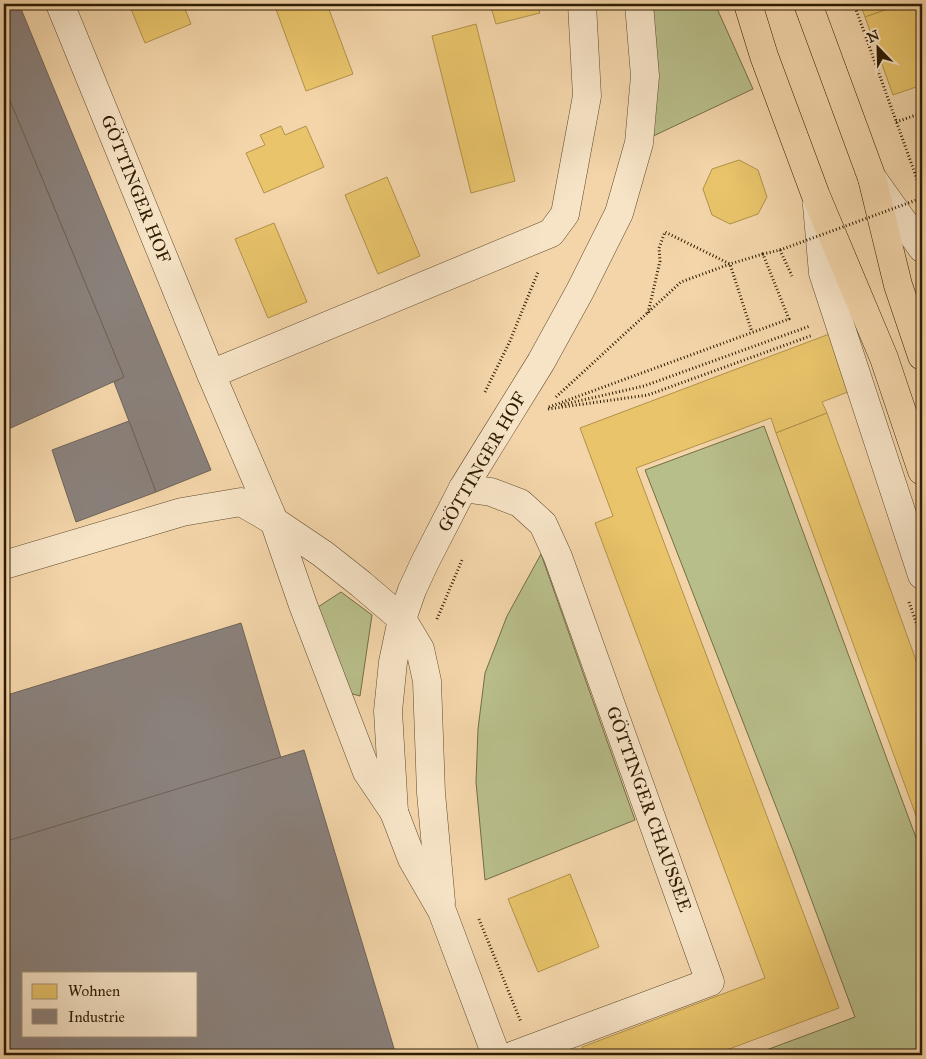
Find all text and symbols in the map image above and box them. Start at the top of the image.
north arrow [854,22,904,72]
text: N [864,26,882,47]
street label: GÖTTINGER HOF [96,111,177,267]
street label: GÖTTINGER HOF [432,387,531,536]
street label: GÖTTINGER CHAUSSEE [602,703,697,915]
legend [22,972,198,1036]
text: Wohnen [68,982,120,1000]
text: Industrie [68,1008,125,1026]

